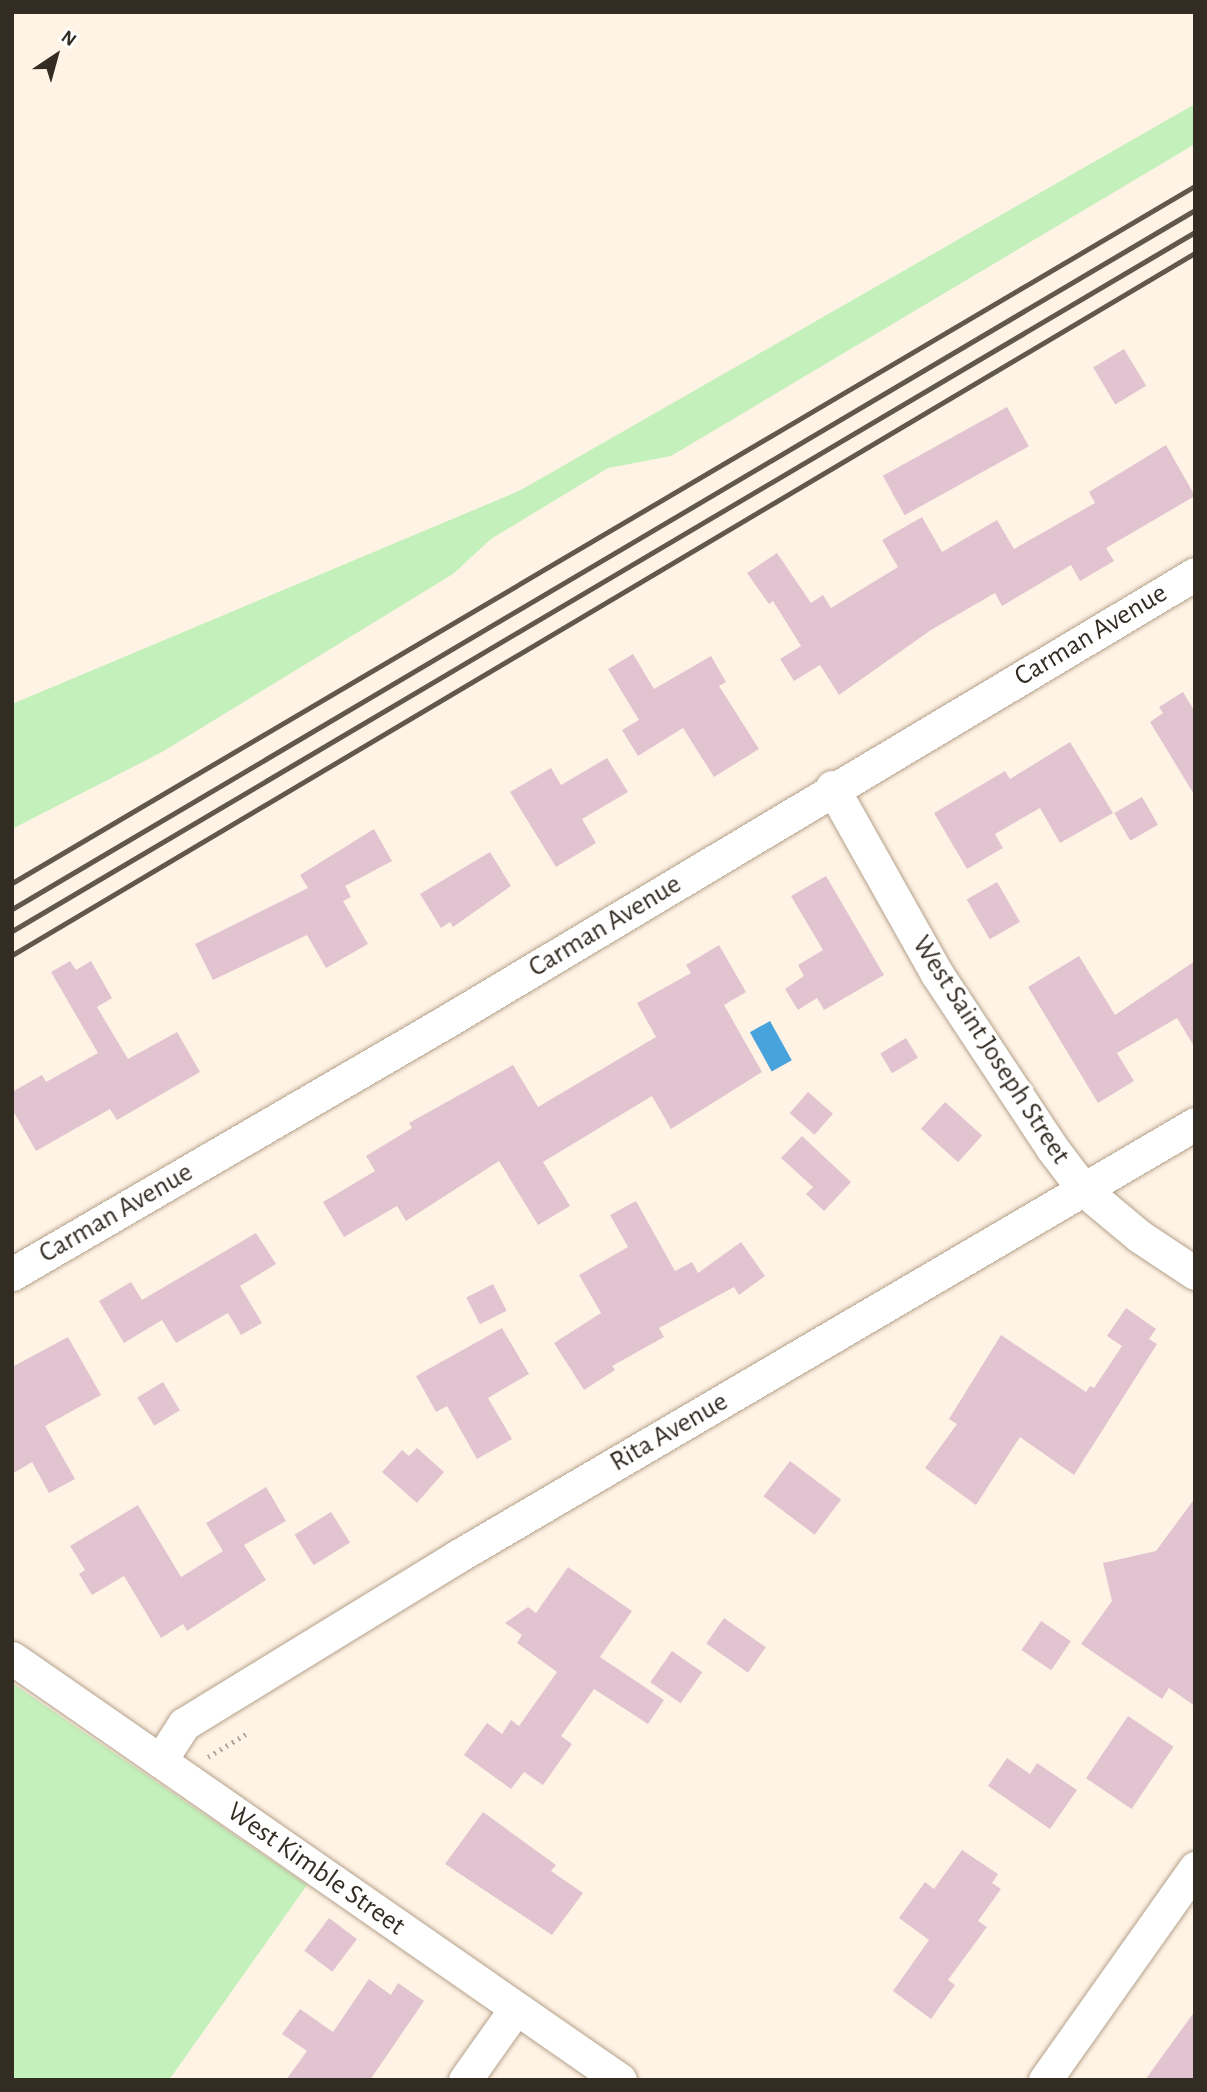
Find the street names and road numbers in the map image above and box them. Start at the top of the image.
street label: Carman Avenue [1009,576,1173,694]
street label: Carman Avenue [523,867,687,985]
street label: West Saint Joseph Street [905,930,1077,1170]
street label: Carman Avenue [33,1155,199,1271]
street label: Rita Avenue [604,1385,734,1479]
street label: West Kimble Street [220,1795,412,1943]

